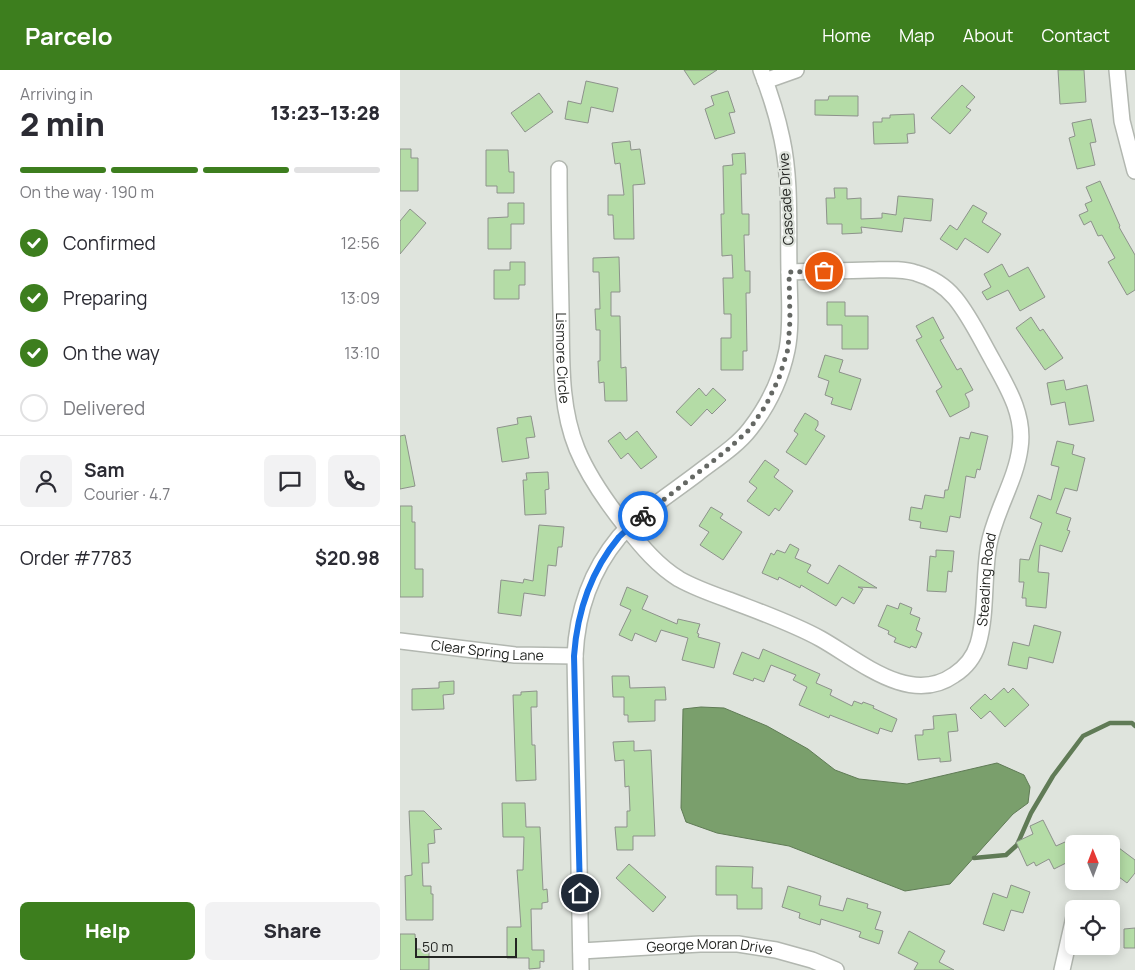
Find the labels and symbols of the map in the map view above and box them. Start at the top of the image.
street label: Cascade Drive [774,152,797,246]
pin [803,250,845,292]
street label: Lismore Circle [552,312,575,405]
courier [618,491,668,541]
street label: Steading Road [972,531,1000,627]
street label: Clear Spring Lane [430,635,544,664]
north arrow [1065,835,1120,890]
pin [559,872,601,914]
street label: George Moran Drive [646,934,774,958]
scale bar [415,935,518,958]

